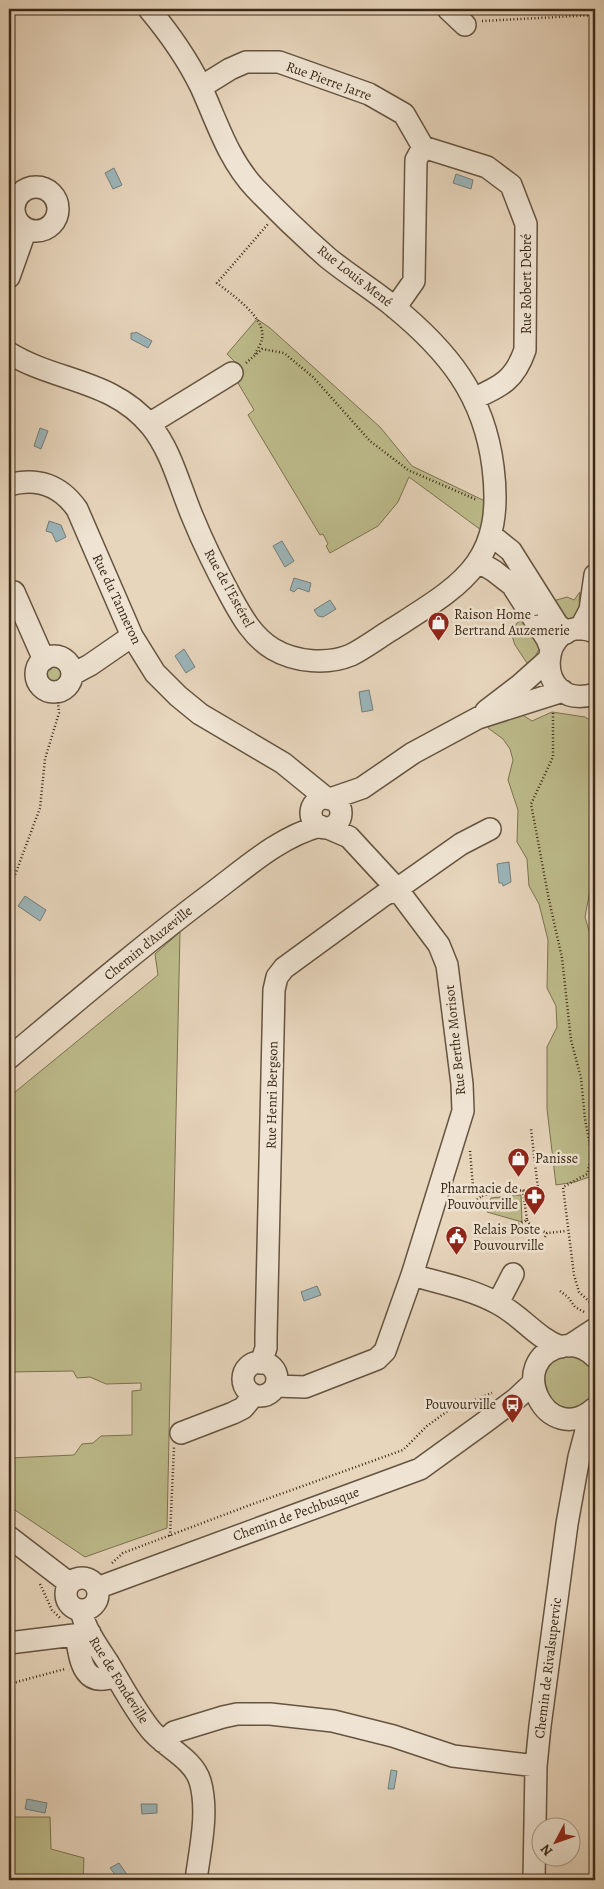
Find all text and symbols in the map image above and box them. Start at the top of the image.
street label: Rue Pierre Jarre [284,57,374,105]
street label: Rue Robert Debré [517,234,536,334]
street label: Rue Louis Mené [313,241,397,311]
street label: Rue de l'Estérel [200,545,259,631]
street label: Rue du Tanneron [88,551,146,648]
place label: Raison Home - Bertrand Auzemerie [454,605,570,640]
shop icon: Raison Home - Bertrand Auzemerie [426,610,450,641]
street label: Chemin d'Auzeville [100,901,196,985]
street label: Rue Berthe Morisot [440,984,470,1096]
street label: Rue Henri Bergson [262,1040,282,1149]
shop icon: Panisse [507,1146,531,1177]
place label: Panisse [535,1149,578,1168]
place label: Pharmacie de Pouvourville [440,1179,518,1214]
pharmacy icon: Pharmacie de Pouvourville [522,1184,546,1215]
place label: Relais Poste Pouvourville [473,1220,544,1255]
public building icon: Relais Poste Pouvourville [445,1225,469,1256]
bus stop icon: Pouvourville [500,1392,524,1423]
place label: Pouvourville [425,1395,496,1414]
street label: Chemin de Pechbusque [230,1482,362,1546]
street label: Chemin de Rivalsupervic [530,1596,566,1740]
street label: Rue de Fondeville [85,1633,153,1727]
north arrow [532,1816,582,1866]
text: N [536,1840,557,1860]

